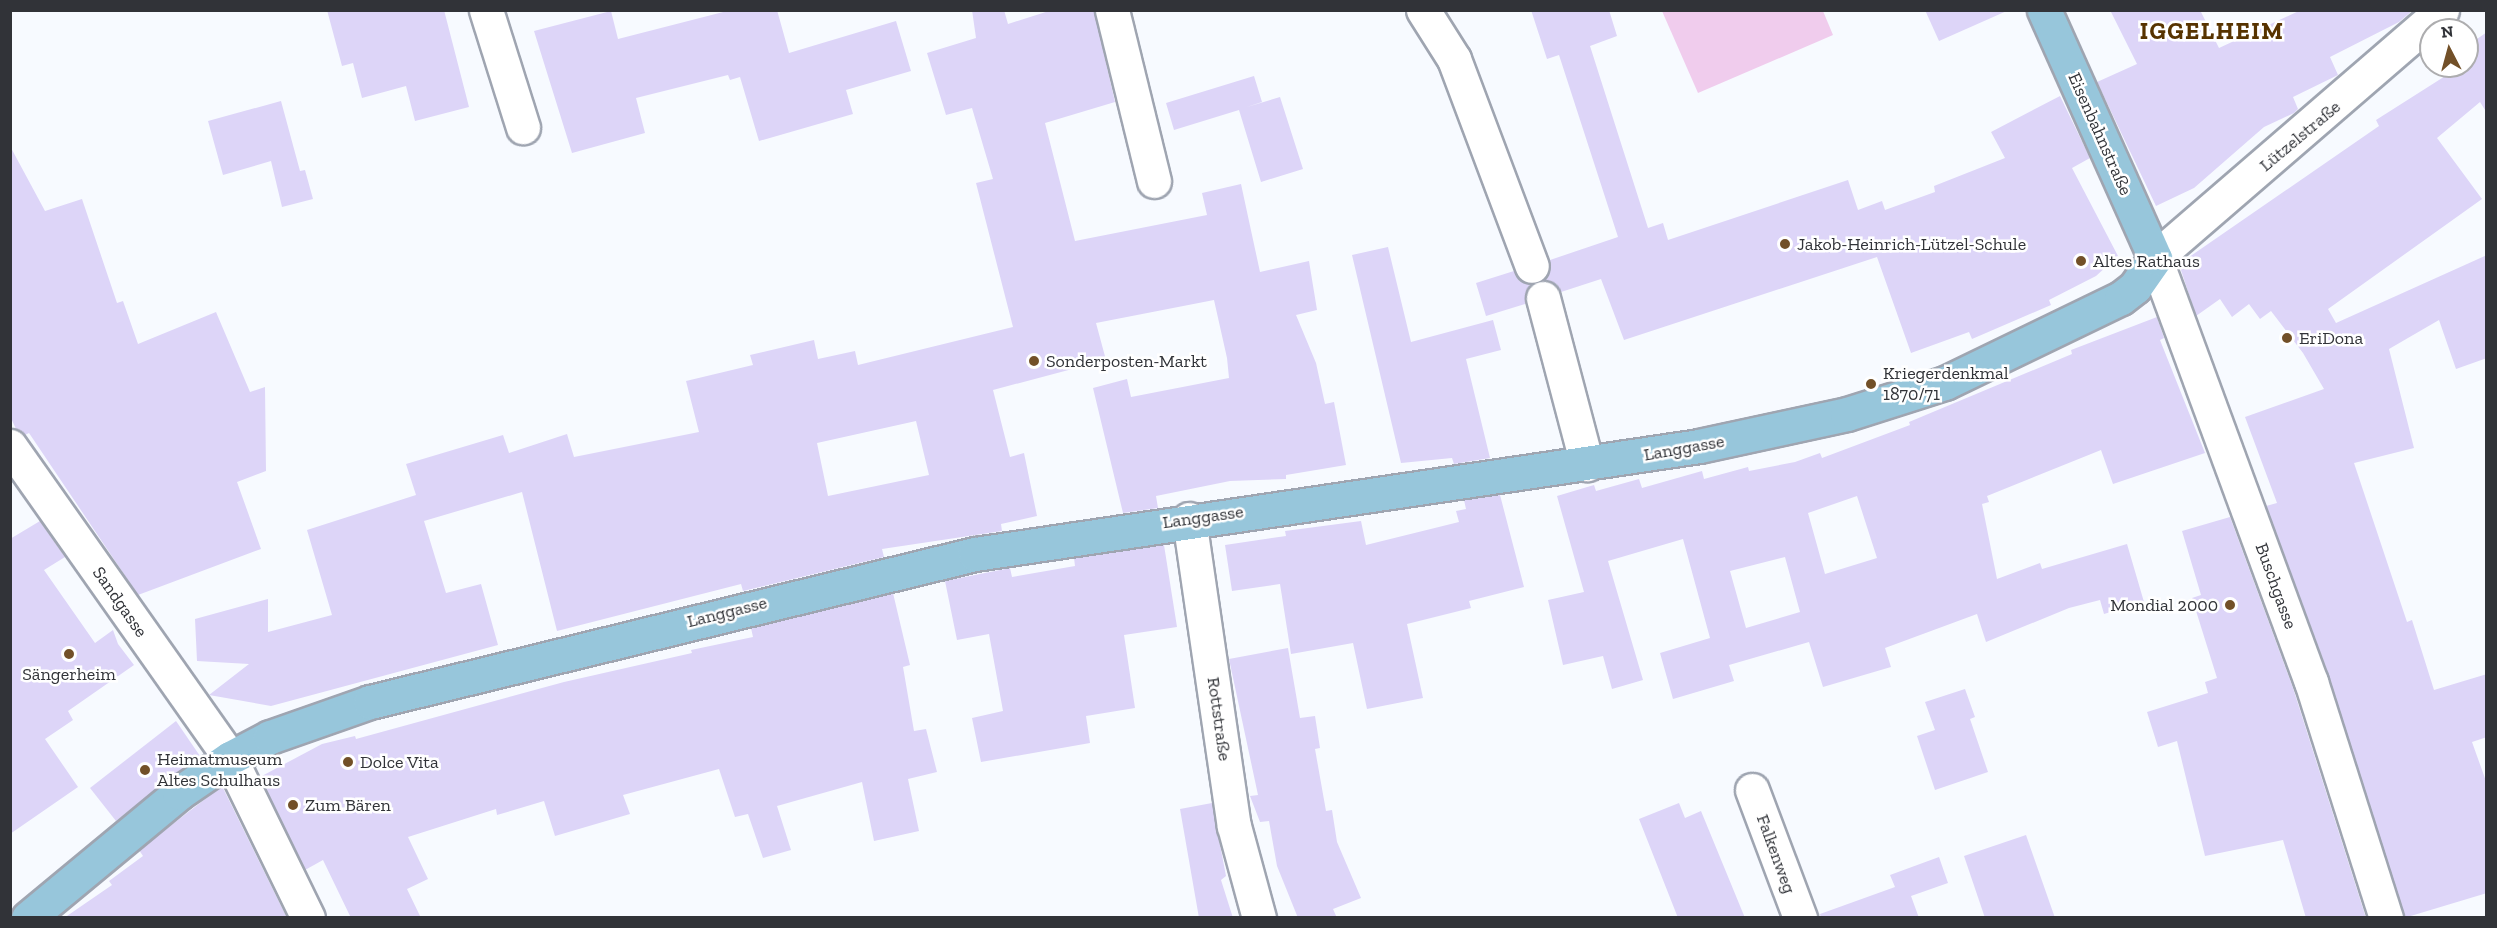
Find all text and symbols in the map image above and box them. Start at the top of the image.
district label: IGGELHEIM [2140,17,2284,45]
north arrow [2419,18,2479,78]
text: N [2440,22,2454,42]
street label: Eisenbahnstraße [2063,69,2137,199]
street label: Lützelstraße [2255,96,2345,176]
place label: Jakob-Heinrich-Lützel-Schule [1797,233,2026,255]
marker: Jakob-Heinrich-Lützel-Schule [1778,237,1792,251]
place label: Altes Rathaus [2093,250,2200,272]
marker: Altes Rathaus [2074,254,2088,268]
place label: EriDona [2299,327,2363,349]
marker: EriDona [2280,331,2294,345]
place label: Sonderposten-Markt [1046,350,1207,372]
marker: Sonderposten-Markt [1027,354,1041,368]
place label: Kriegerdenkmal 1870/71 [1883,363,2009,406]
marker: Kriegerdenkmal 1870/71 [1864,377,1878,391]
street label: Langgasse [1642,430,1726,466]
street label: Langgasse [1161,501,1245,533]
street label: Buschgasse [2250,540,2302,632]
street label: Sandgasse [88,563,152,641]
street label: Langgasse [685,592,769,632]
place label: Mondial 2000 [2110,594,2218,616]
marker: Mondial 2000 [2223,598,2237,612]
marker: Sängerheim [62,647,76,661]
place label: Sängerheim [22,663,116,685]
street label: Rottstraße [1202,676,1236,762]
place label: Heimatmuseum Altes Schulhaus [157,749,282,792]
place label: Dolce Vita [360,751,439,773]
marker: Dolce Vita [341,755,355,769]
marker: Heimatmuseum Altes Schulhaus [138,763,152,777]
place label: Zum Bären [305,794,391,816]
marker: Zum Bären [286,798,300,812]
street label: Falkenweg [1752,811,1800,897]

